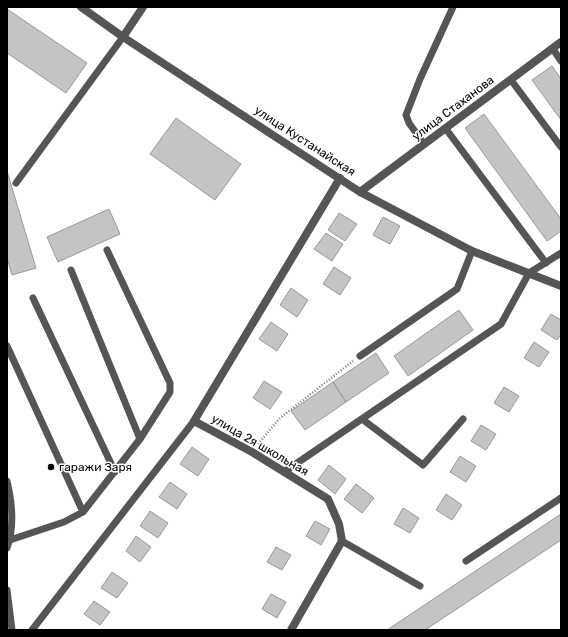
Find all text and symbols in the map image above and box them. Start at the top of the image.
street label: улица Стаханова [409,73,497,143]
street label: улица Кустанайская [252,103,358,179]
street label: улица 2я школьная [209,411,311,479]
place label: гаражи Заря [59,460,132,474]
marker: гаражи Заря [46,462,56,472]

